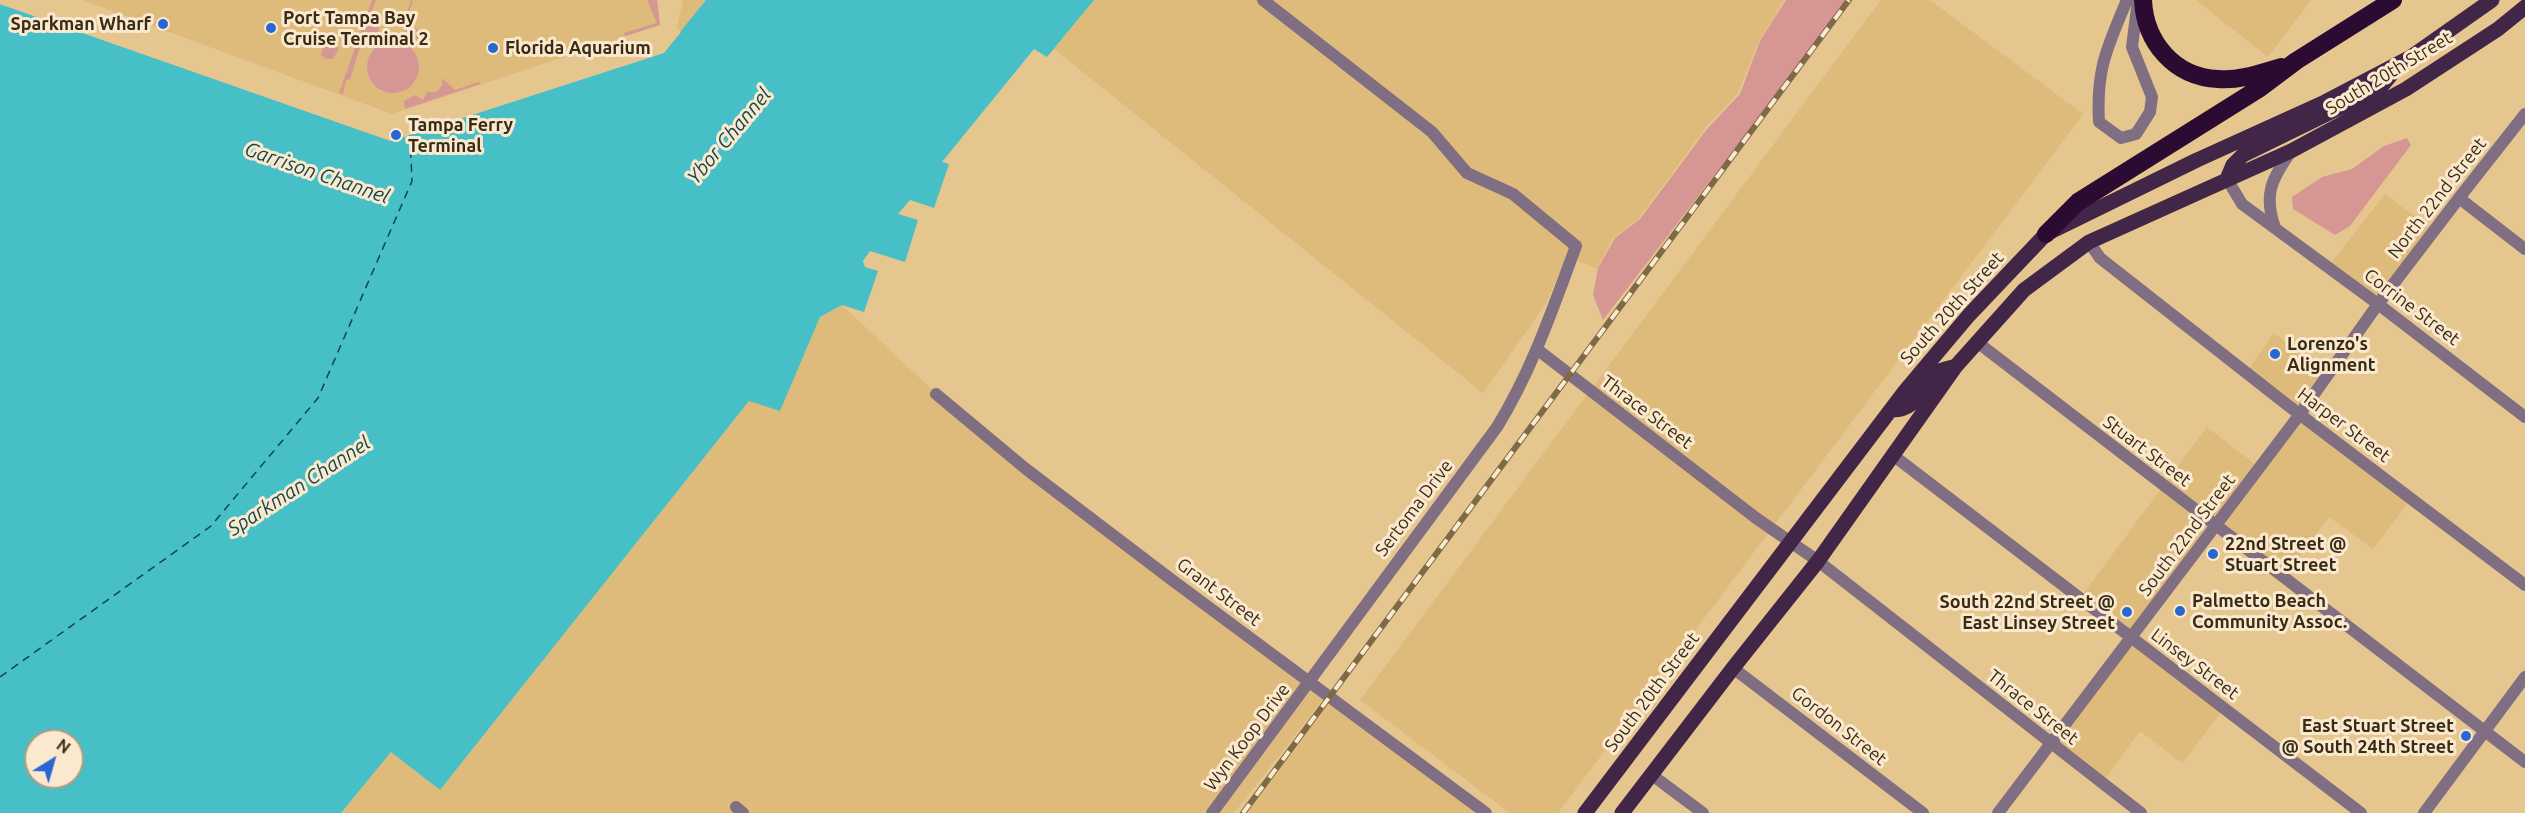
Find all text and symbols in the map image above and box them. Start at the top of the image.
place label: Port Tampa Bay Cruise Terminal 2 [283,7,429,50]
place label: Sparkman Wharf [11,13,151,35]
marker: Sparkman Wharf [156,17,170,31]
marker: Port Tampa Bay Cruise Terminal 2 [264,21,278,35]
street label: South 20th Street [2322,27,2456,119]
place label: Florida Aquarium [505,37,651,59]
marker: Florida Aquarium [486,41,500,55]
water label: Ybor Channel [682,83,776,189]
place label: Tampa Ferry Terminal [408,114,513,156]
marker: Tampa Ferry Terminal [389,128,403,142]
street label: North 22nd Street [2383,133,2491,263]
water label: Garrison Channel [241,137,393,209]
street label: South 20th Street [1896,247,2008,369]
street label: Corrine Street [2360,264,2464,350]
place label: Lorenzo's Alignment [2287,333,2375,376]
marker: Lorenzo's Alignment [2268,347,2282,361]
street label: Thrace Street [1597,371,1697,453]
street label: Harper Street [2293,383,2395,467]
street label: Stuart Street [2099,411,2195,491]
water label: Sparkman Channel [223,431,375,541]
street label: Sertoma Drive [1371,455,1457,561]
street label: South 22nd Street [2134,470,2240,600]
place label: 22nd Street @ Stuart Street [2225,533,2346,576]
marker: 22nd Street @ Stuart Street [2206,547,2220,561]
street label: Grant Street [1173,553,1265,631]
place label: Palmetto Beach Community Assoc. [2192,590,2347,632]
place label: South 22nd Street @ East Linsey Street [1940,591,2115,634]
marker: Palmetto Beach Community Assoc. [2173,604,2187,618]
marker: South 22nd Street @ East Linsey Street [2120,605,2134,619]
street label: Linsey Street [2147,624,2243,704]
street label: South 20th Street [1600,628,1704,756]
street label: Thrace Street [1983,665,2083,749]
street label: Wyn Koop Drive [1200,679,1294,795]
street label: Gordon Street [1787,682,1891,770]
place label: East Stuart Street @ South 24th Street [2282,715,2454,758]
north arrow [24,729,84,789]
marker: East Stuart Street @ South 24th Street [2459,729,2473,743]
text: N [53,735,74,757]

